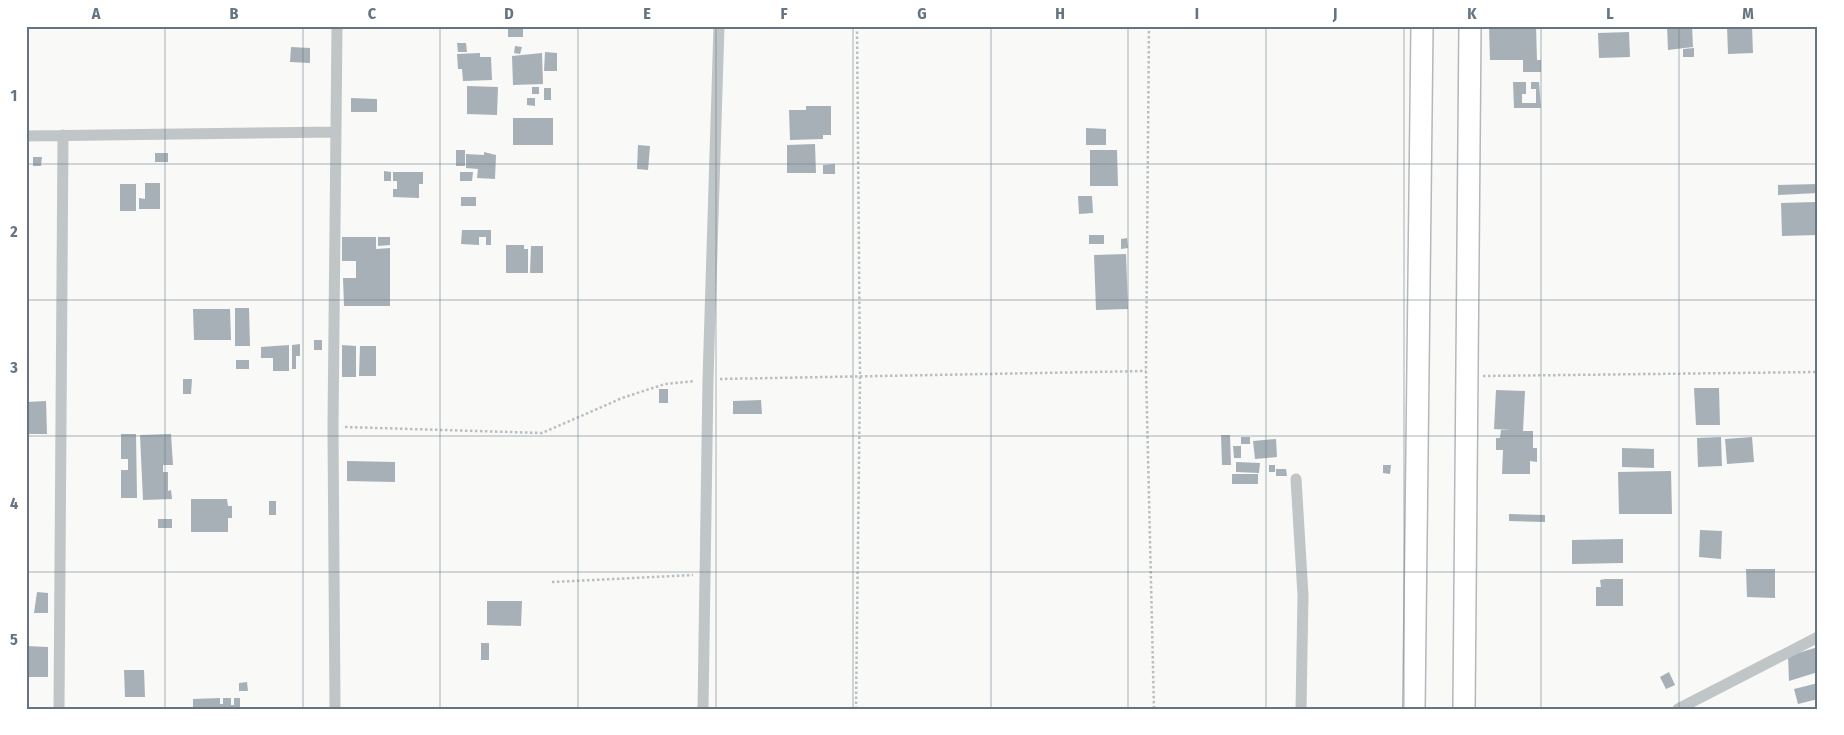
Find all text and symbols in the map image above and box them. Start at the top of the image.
text: A [91,4,101,23]
text: B [230,4,239,23]
text: C [368,4,377,23]
text: D [504,4,514,23]
text: E [643,4,651,23]
text: F [780,4,788,23]
text: G [917,4,927,23]
text: H [1055,4,1065,23]
text: I [1195,4,1199,23]
text: J [1332,4,1337,23]
text: K [1467,4,1477,23]
text: L [1606,4,1614,23]
text: M [1742,4,1754,23]
text: 1 [11,86,17,105]
text: 2 [9,222,18,241]
text: 3 [9,358,18,377]
text: 4 [10,494,18,513]
text: 5 [10,630,18,649]

